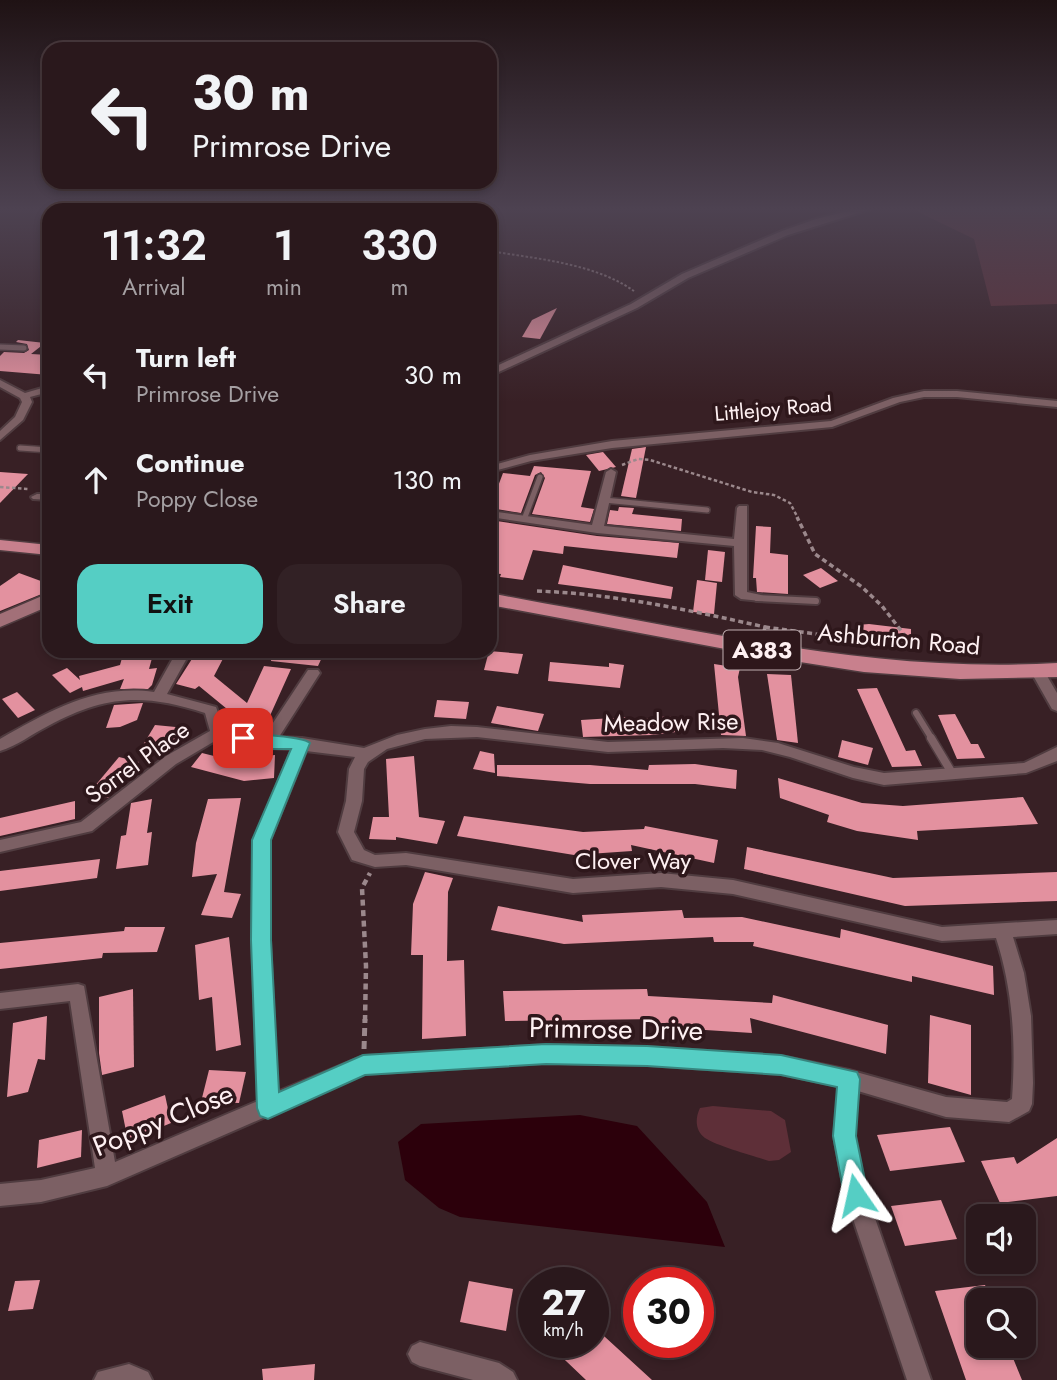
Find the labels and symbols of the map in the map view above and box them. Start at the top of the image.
street label: Littlejoy Road [713,389,833,429]
street label: Ashburton Road [816,614,982,664]
road number: A383 [724,630,800,670]
street label: Meadow Rise [603,703,739,741]
pin [213,708,273,768]
street label: Sorrel Place [78,712,196,812]
street label: Clover Way [575,843,691,878]
street label: Primrose Drive [528,1007,704,1051]
street label: Poppy Close [86,1073,240,1167]
position arrow [819,1158,893,1232]
speed limit sign: 30 [623,1267,714,1358]

